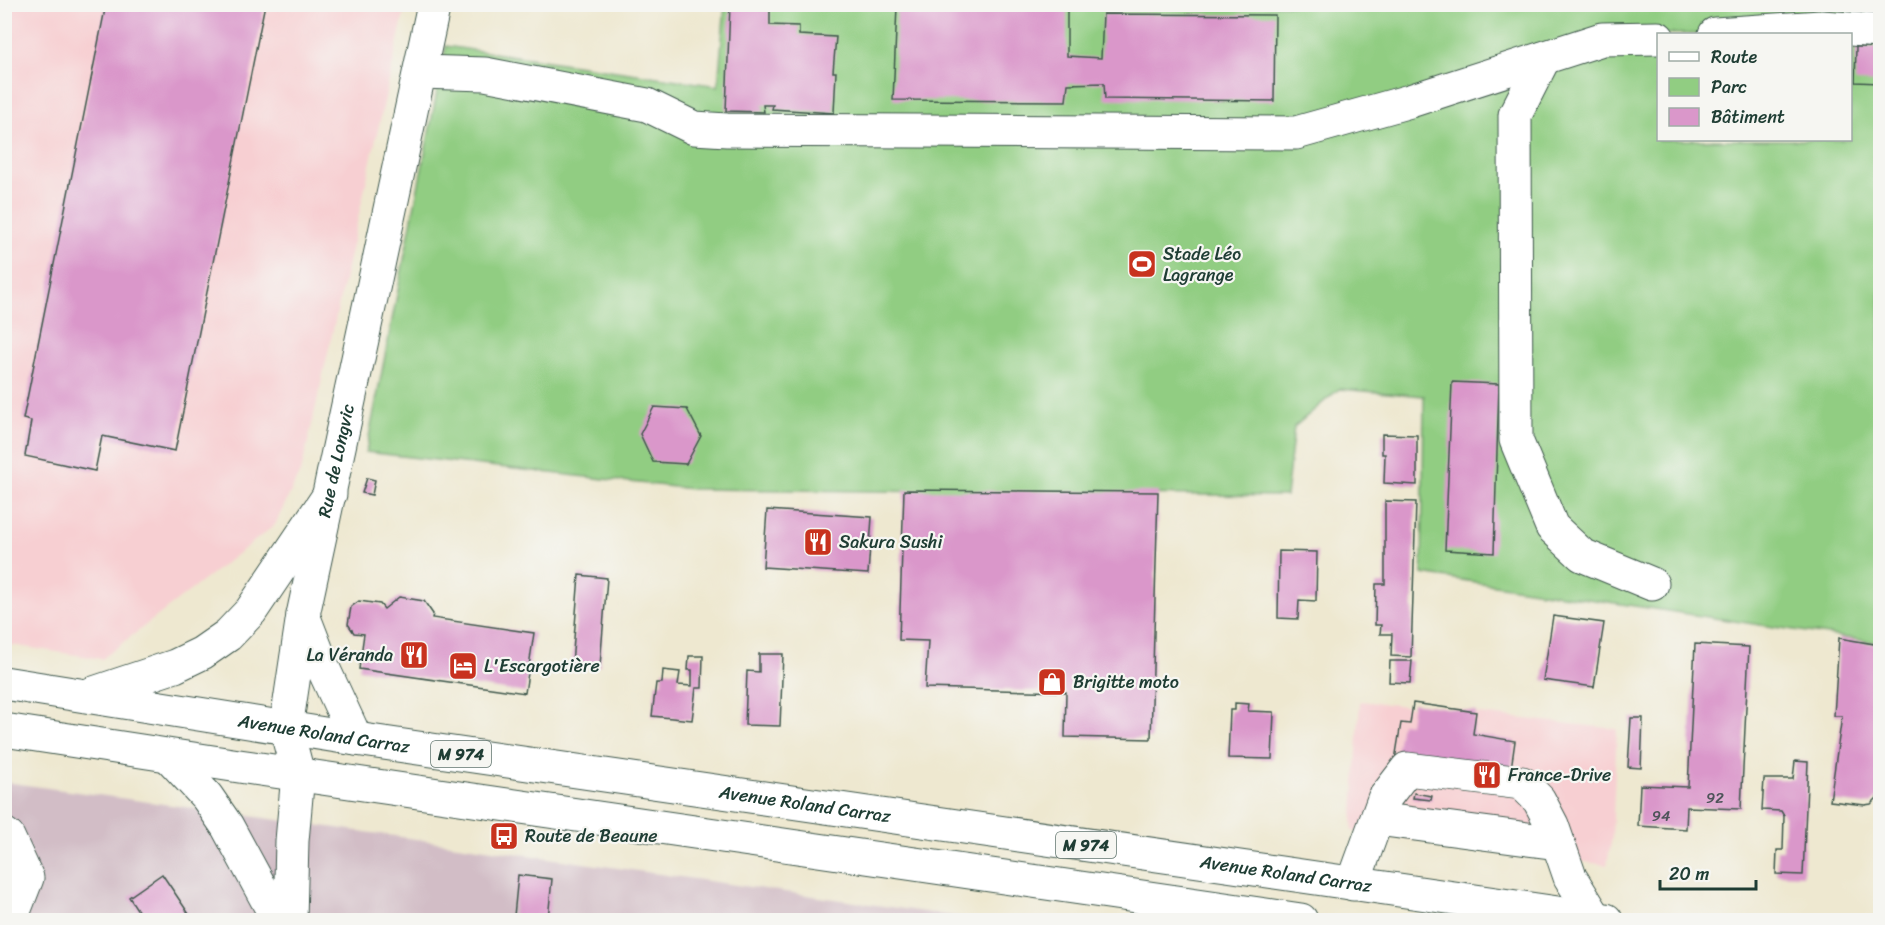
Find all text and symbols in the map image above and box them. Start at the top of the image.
legend [1657,33,1852,141]
text: Route [1711,41,1758,73]
text: Parc [1711,71,1747,103]
text: Bâtiment [1711,101,1785,133]
place label: Stade Léo Lagrange [1163,238,1241,291]
sports icon: Stade Léo Lagrange [1126,248,1158,280]
street label: Rue de Longvic [308,401,364,521]
restaurant icon: Sakura Sushi [802,526,834,558]
place label: Sakura Sushi [839,526,943,558]
place label: La Véranda [306,639,393,671]
restaurant icon: La Véranda [398,639,430,671]
hotel icon: L'Escargotière [447,650,479,682]
place label: L'Escargotière [484,650,600,682]
shop icon: Brigitte moto [1036,666,1068,698]
place label: Brigitte moto [1073,666,1179,698]
street label: Avenue Roland Carraz [235,704,412,763]
road number: M 974 [431,741,491,767]
restaurant icon: France-Drive [1471,759,1503,791]
place label: France-Drive [1508,759,1611,791]
street label: Avenue Roland Carraz [716,776,893,832]
house number: 92 [1706,785,1724,811]
house number: 94 [1652,803,1670,829]
bus stop icon: Route de Beaune [488,820,520,852]
place label: Route de Beaune [525,820,658,852]
road number: M 974 [1056,832,1116,858]
street label: Avenue Roland Carraz [1197,845,1374,902]
scale bar [1660,853,1756,891]
text: 20 m [1669,858,1709,890]

